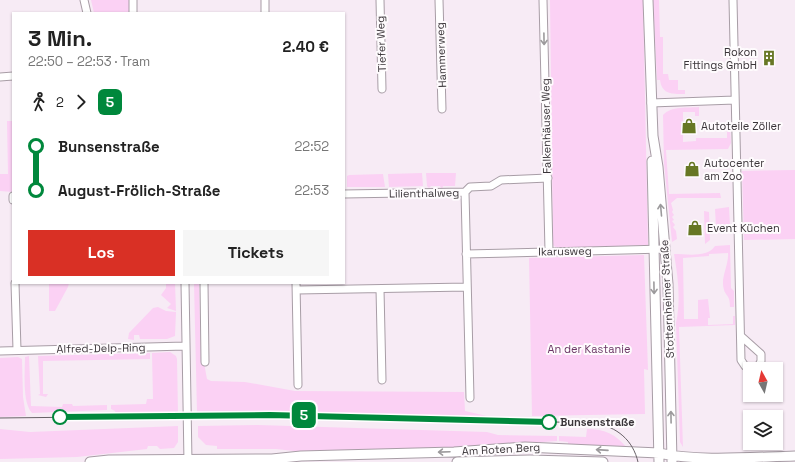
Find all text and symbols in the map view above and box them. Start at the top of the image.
street label: Tiefer Weg [373,16,389,72]
street label: Hammerweg [433,22,449,88]
text: 3 Min. [28,24,92,52]
one-way arrow [540,32,548,45]
text: 2.40 € [282,37,329,56]
place label: Rokon Fittings GmbH [684,45,757,72]
building icon: Rokon Fittings GmbH [760,49,778,67]
text: 22:50 – 22:53 · Tram [28,53,150,70]
street label: Falkenhäuser Weg [538,78,554,174]
icon: walk [28,91,50,113]
icon: forward [70,91,92,113]
text: 5 [106,93,114,111]
text: 2 [56,94,64,111]
shop icon: Autoteile Zöller [680,117,698,135]
place label: Autoteile Zöller [701,119,781,133]
text: Bunsenstraße [58,137,160,156]
text: 22:52 [295,138,329,155]
place label: Autocenter am Zoo [704,156,765,183]
shop icon: Autocenter am Zoo [683,160,701,178]
text: August-Frölich-Straße [58,181,220,200]
text: 22:53 [294,182,329,199]
street label: Lilienthalweg [389,185,459,201]
one-way arrow [658,204,665,217]
shop icon: Event Küchen [686,219,704,237]
place label: Event Küchen [707,221,780,235]
button: Los [28,230,175,276]
button: Tickets [183,230,329,276]
street label: Stotternheimer Straße [657,239,677,359]
street label: Ikarusweg [538,244,592,258]
one-way arrow [650,281,658,294]
street label: Alfred-Delp-Ring [56,340,146,356]
park label: An der Kastanie [547,342,631,356]
north arrow [743,362,783,402]
map controls [743,362,783,450]
line badge: 5 [291,402,317,428]
text: 5 [300,406,308,424]
unlabelled marker [52,409,68,425]
button: layers [743,410,783,450]
one-way arrow [667,411,675,424]
marker: Bunsenstraße [541,414,557,430]
place label: Bunsenstraße [560,415,635,429]
street label: Am Roten Berg [461,440,541,458]
one-way arrow [596,446,609,453]
one-way arrow [438,449,451,456]

